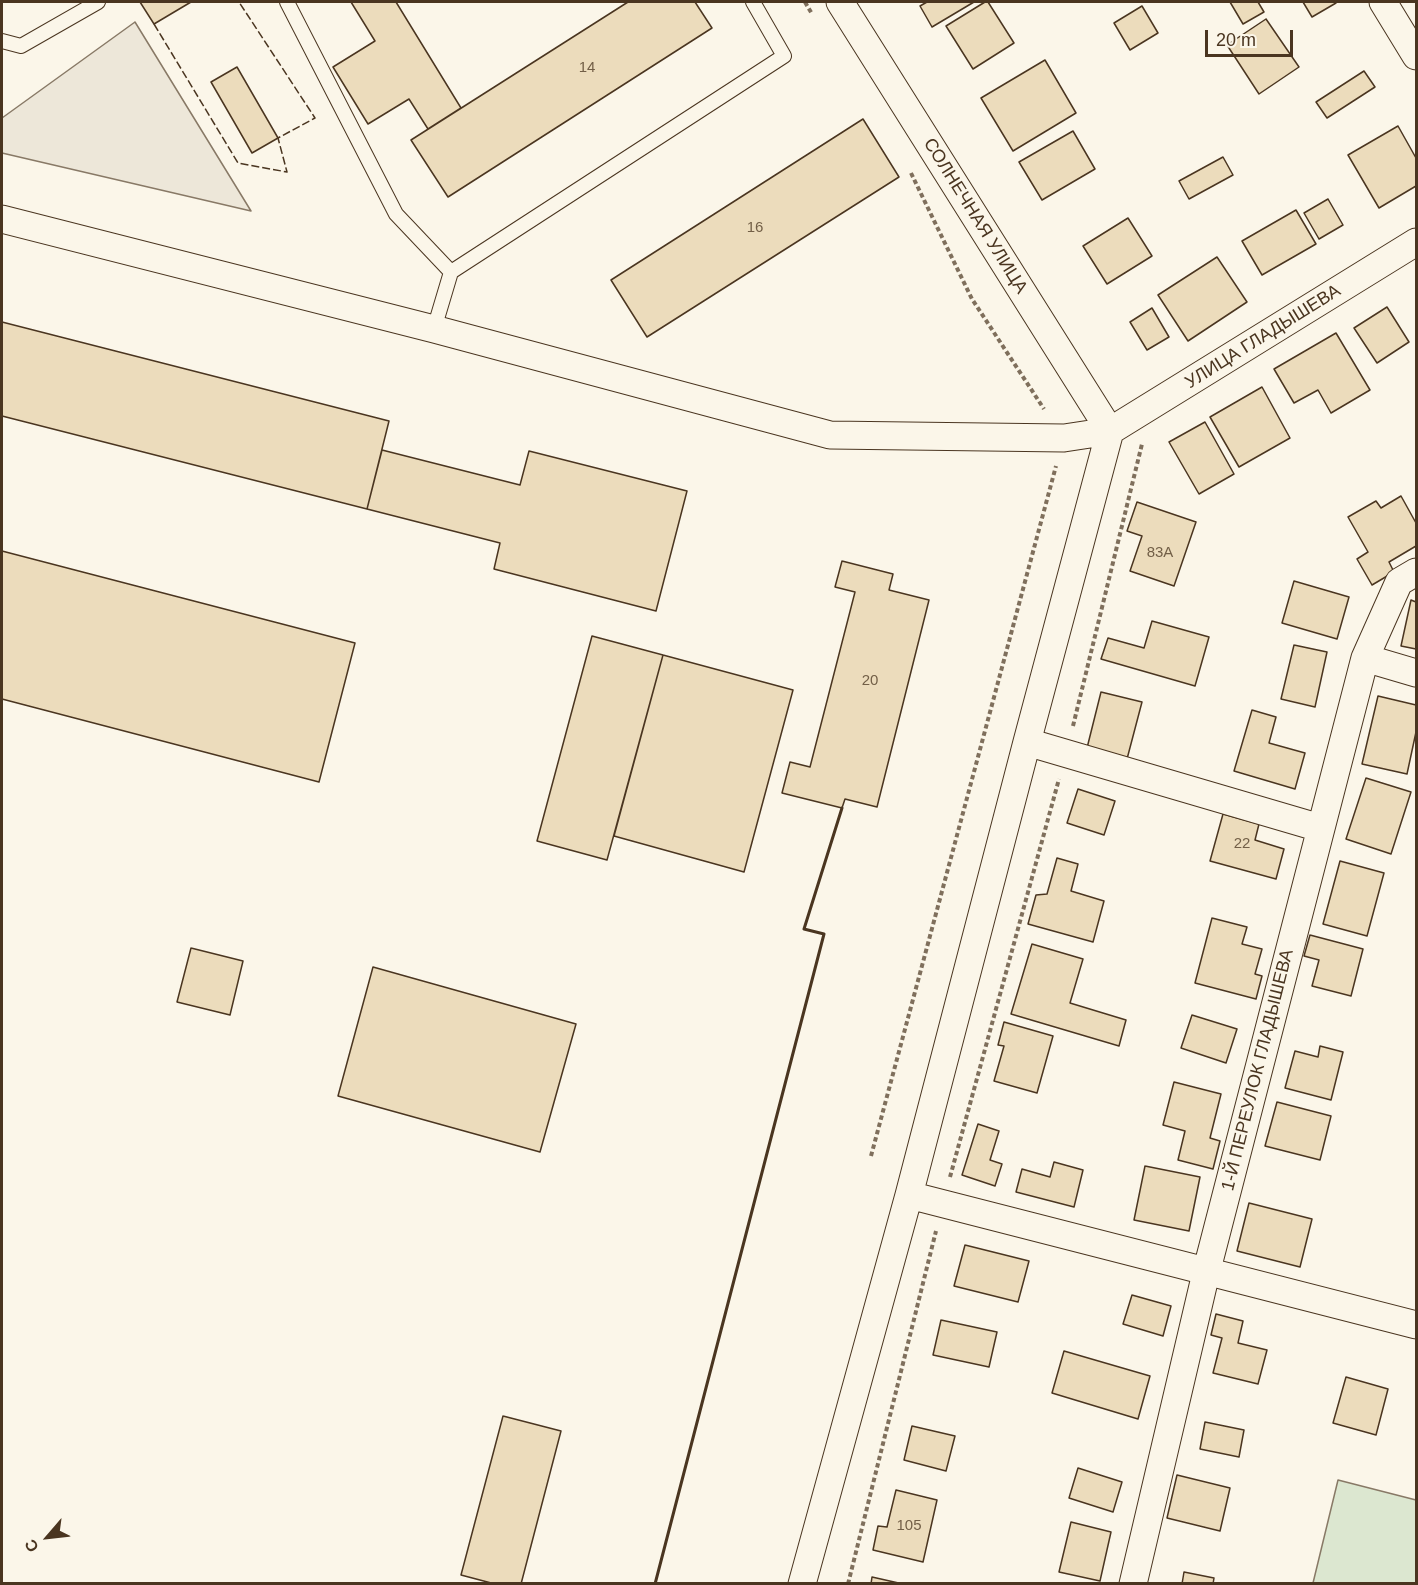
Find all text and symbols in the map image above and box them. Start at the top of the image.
scale bar [1208,18,1296,56]
text: 20 m [1216,30,1256,50]
house number: 14 [579,59,595,77]
street label: СОЛНЕЧНАЯ УЛИЦА [918,134,1032,298]
house number: 16 [747,219,763,237]
street label: УЛИЦА ГЛАДЫШЕВА [1181,280,1345,394]
house number: 83А [1147,544,1173,562]
house number: 20 [862,672,878,690]
house number: 22 [1234,835,1250,853]
street label: 1-Й ПЕРЕУЛОК ГЛАДЫШЕВА [1217,947,1299,1193]
north arrow [18,1507,78,1567]
house number: 105 [896,1517,922,1535]
text: С [21,1537,42,1555]

